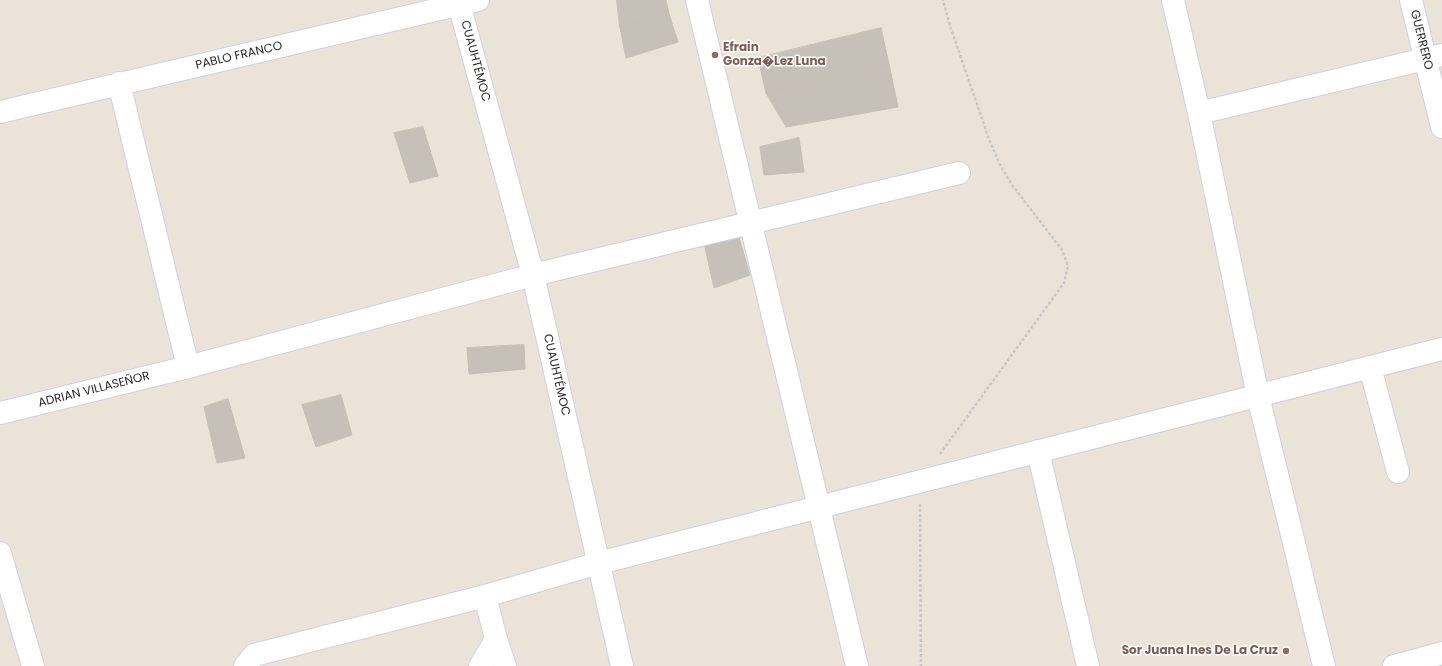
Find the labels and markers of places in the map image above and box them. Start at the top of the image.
place label: Efrain Gonza�Lez Luna [723,41,826,69]
marker: Efrain Gonza�Lez Luna [710,50,720,60]
place label: Sor Juana Ines De La Cruz [1122,644,1278,658]
marker: Sor Juana Ines De La Cruz [1281,646,1291,656]

